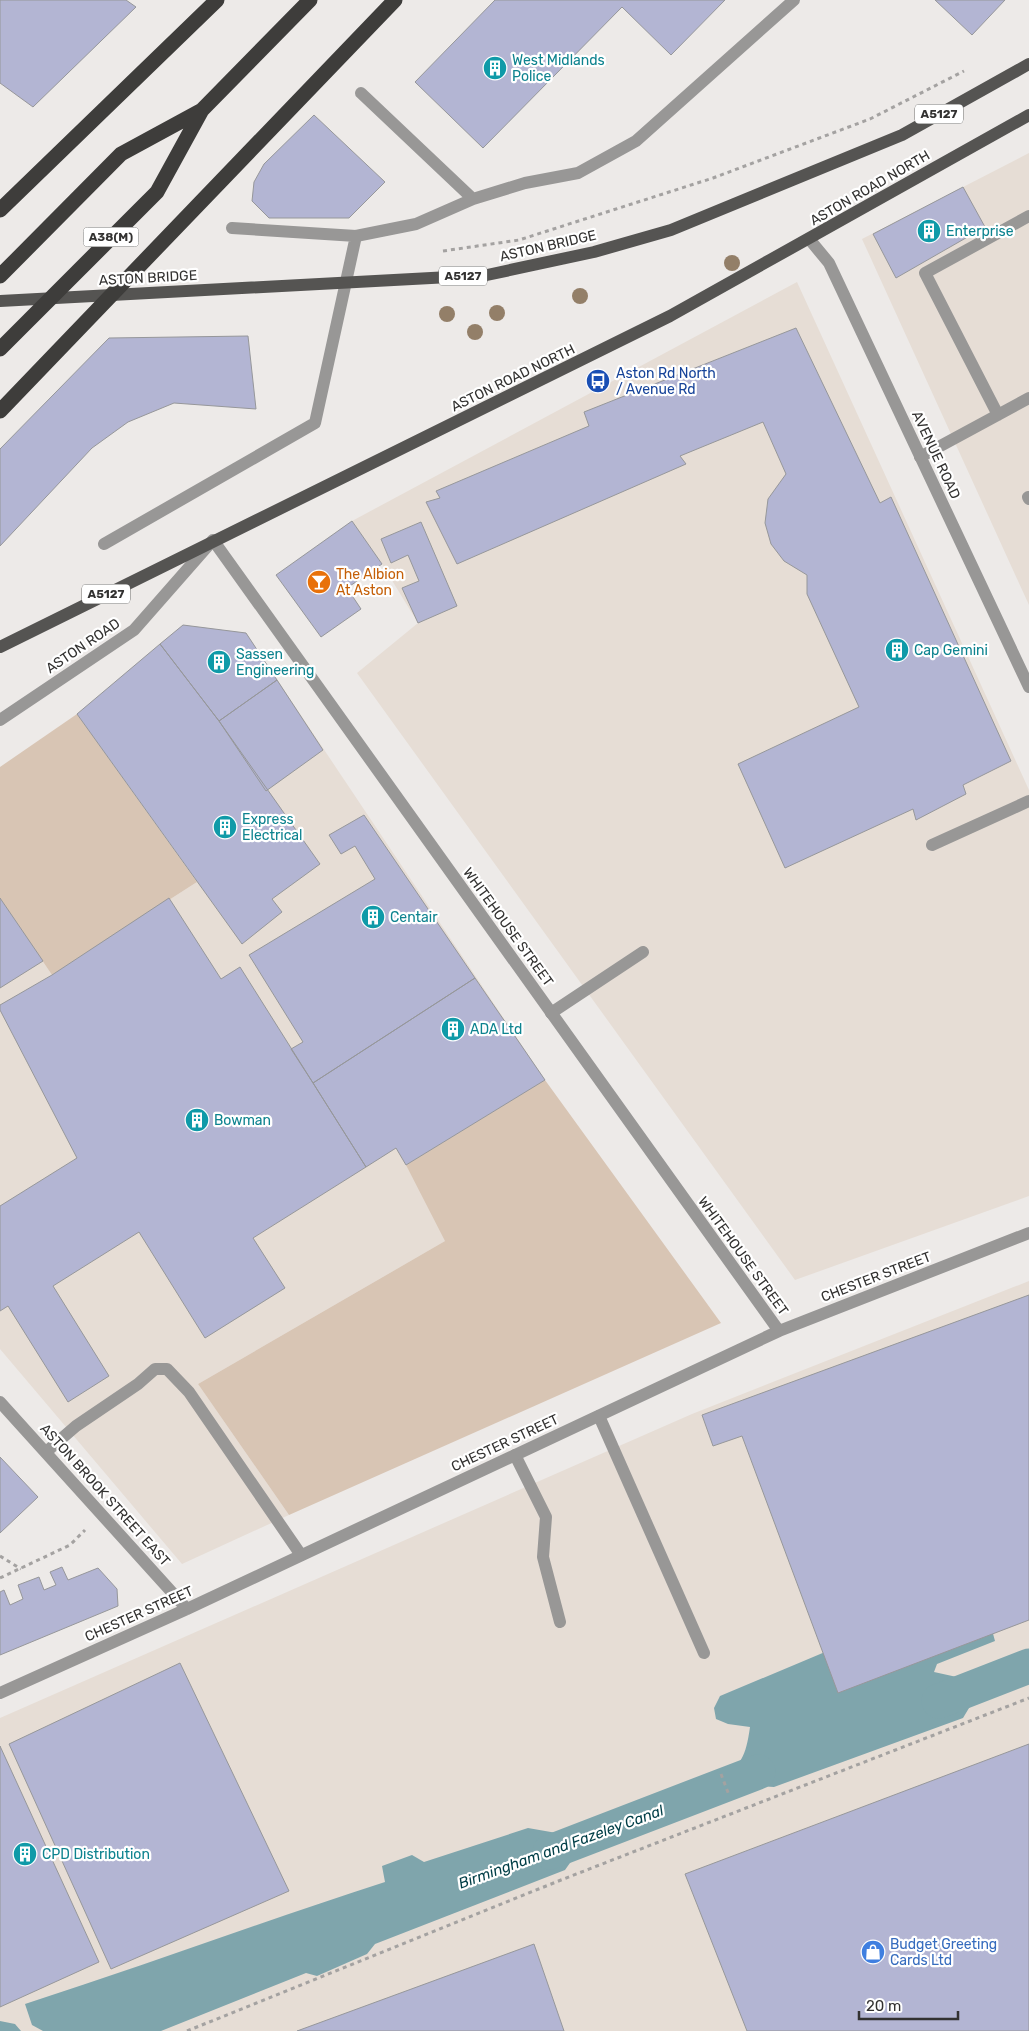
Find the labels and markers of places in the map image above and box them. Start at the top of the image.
place label: West Midlands Police [512,52,605,85]
building icon: West Midlands Police [482,55,508,81]
building icon: Enterprise [916,218,942,244]
place label: Enterprise [946,223,1014,240]
place label: Aston Rd North / Avenue Rd [616,365,716,398]
bus stop icon: Aston Rd North / Avenue Rd [585,368,611,394]
place label: The Albion At Aston [336,566,404,599]
bar icon: The Albion At Aston [306,569,332,595]
building icon: Cap Gemini [884,637,910,663]
place label: Cap Gemini [914,642,988,659]
place label: Sassen Engineering [236,646,314,679]
building icon: Sassen Engineering [206,649,232,675]
place label: Express Electrical [242,811,303,844]
building icon: Express Electrical [212,814,238,840]
building icon: Centair [360,904,386,930]
place label: Centair [390,909,438,926]
building icon: ADA Ltd [440,1016,466,1042]
place label: ADA Ltd [470,1021,522,1038]
building icon: Bowman [184,1107,210,1133]
place label: Bowman [214,1112,271,1129]
building icon: CPD Distribution [12,1841,38,1867]
place label: CPD Distribution [42,1846,150,1863]
place label: Budget Greeting Cards Ltd [890,1936,997,1969]
shop icon: Budget Greeting Cards Ltd [860,1939,886,1965]

